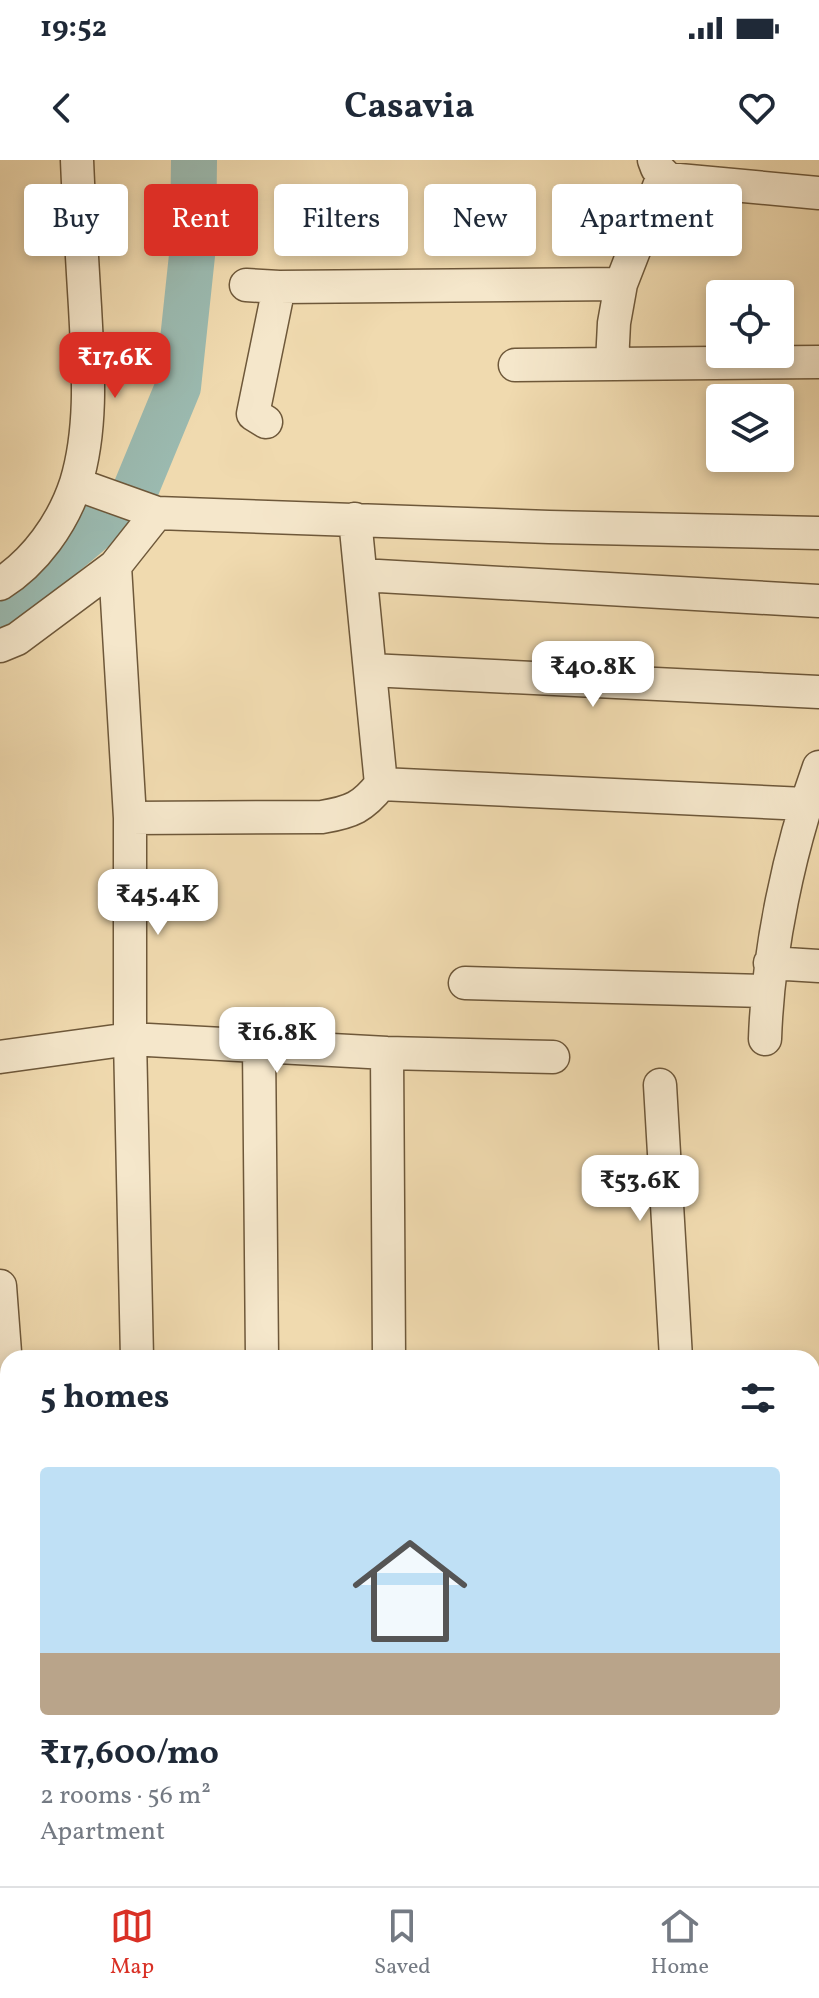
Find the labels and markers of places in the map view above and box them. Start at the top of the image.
pin: ₹17.6K [50,332,180,400]
pin: ₹40.8K [528,641,658,709]
pin: ₹45.4K [93,869,223,937]
pin: ₹16.8K [212,1007,342,1075]
pin: ₹53.6K [575,1155,705,1223]

